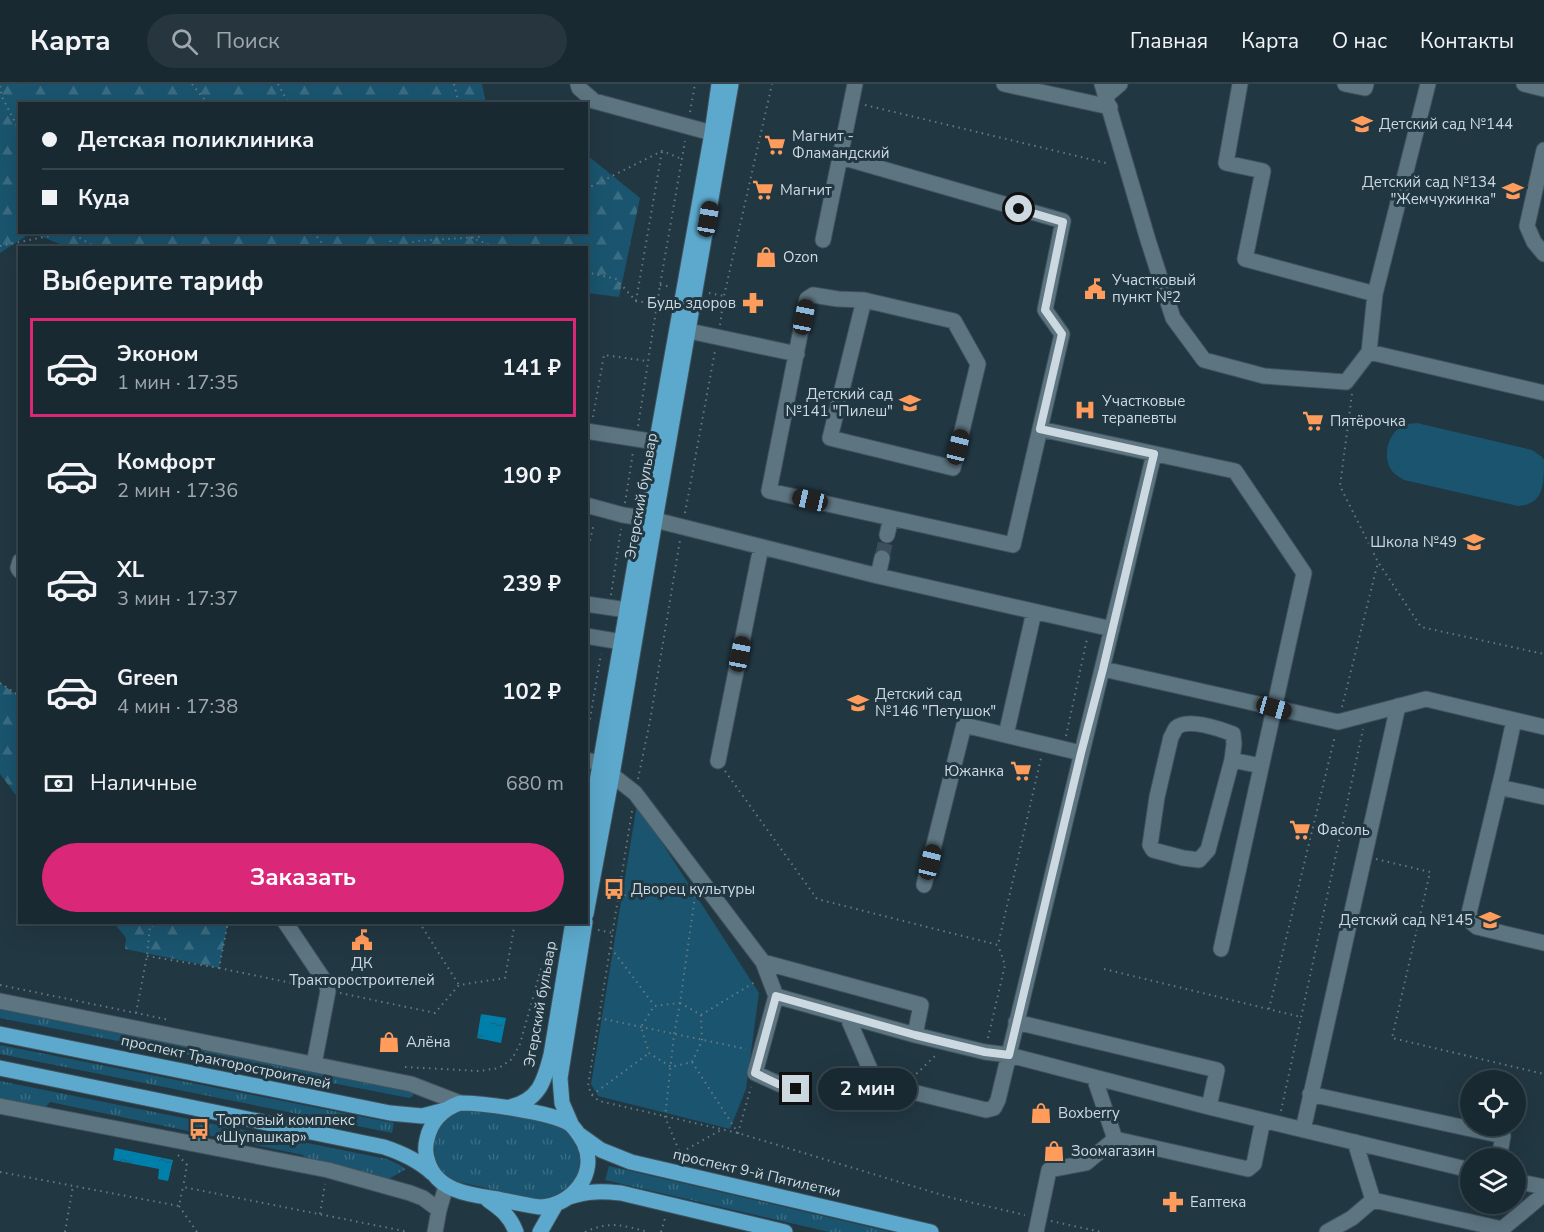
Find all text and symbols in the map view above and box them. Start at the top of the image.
search box [147,14,567,68]
text: Карта [30,22,111,60]
icon: search [168,25,201,58]
text: Поиск [216,26,280,56]
text: Главная [1130,27,1208,55]
text: Карта [1241,27,1299,55]
text: О нас [1332,27,1387,55]
text: Контакты [1420,27,1514,55]
school or university icon: Детский сад №144 [1350,112,1374,136]
place label: Детский сад №144 [1379,114,1513,134]
text: Детская поликлиника [78,125,314,155]
place label: Магнит - Фламандский [792,126,890,163]
supermarket icon: Магнит - Фламандский [763,133,787,157]
place label: Детский сад №134 "Жемчужинка" [1362,172,1496,209]
supermarket icon: Магнит [751,178,775,202]
school or university icon: Детский сад №134 "Жемчужинка" [1501,179,1525,203]
place label: Магнит [780,180,832,200]
text: Куда [78,183,130,213]
route start [1005,195,1032,222]
car [696,200,720,238]
shop icon: Ozon [754,245,778,269]
place label: Ozon [783,247,818,267]
text: Выберите тариф [42,263,264,300]
place label: Участковый пункт №2 [1111,270,1196,307]
public building icon: Участковый пункт №2 [1083,277,1107,301]
pharmacy icon: Будь здоров [741,291,765,315]
place label: Будь здоров [647,293,736,313]
car [792,298,816,336]
text: Эконом [117,339,199,369]
icon: car [45,341,99,395]
text: 141 ₽ [502,353,561,383]
text: 1 мин · 17:35 [117,369,238,396]
place label: Детский сад №141 "Пилеш" [785,384,893,421]
school or university icon: Детский сад №141 "Пилеш" [898,391,922,415]
place label: Участковые терапевты [1101,391,1185,428]
hospital icon: Участковые терапевты [1073,398,1097,422]
supermarket icon: Пятёрочка [1301,409,1325,433]
place label: Пятёрочка [1330,411,1406,431]
car [945,427,971,467]
street label: Эгерский бульвар [620,431,662,561]
text: Комфорт [117,447,215,477]
icon: car [45,449,99,503]
text: 190 ₽ [502,461,561,491]
text: 2 мин · 17:36 [117,477,238,504]
car [790,487,830,513]
school or university icon: Школа №49 [1462,530,1486,554]
place label: Школа №49 [1370,532,1457,552]
text: XL [117,555,144,585]
icon: car [45,557,99,611]
text: 239 ₽ [502,569,561,599]
text: 3 мин · 17:37 [117,585,238,612]
car [728,635,752,673]
text: Green [117,663,178,693]
icon: car [45,665,99,719]
text: 102 ₽ [502,677,561,707]
place label: Детский сад №146 "Петушок" [875,684,996,721]
school or university icon: Детский сад №146 "Петушок" [846,691,870,715]
text: 4 мин · 17:38 [117,693,238,720]
car [1254,694,1294,722]
supermarket icon: Южанка [1009,759,1033,783]
place label: Южанка [944,761,1004,781]
icon: cash [42,767,75,800]
text: Наличные [90,768,197,798]
text: 680 m [506,770,564,797]
supermarket icon: Фасоль [1288,818,1312,842]
place label: Фасоль [1317,820,1370,840]
car [917,842,943,882]
button: Заказать [42,843,564,912]
bus stop icon: Дворец культуры [602,877,626,901]
place label: Дворец культуры [631,879,755,899]
school or university icon: Детский сад №145 [1478,908,1502,932]
place label: Детский сад №145 [1339,910,1473,930]
public building icon: ДК Тракторостроителей [350,928,374,952]
street label: Эгерский бульвар [519,939,561,1069]
place label: ДК Тракторостроителей [289,953,435,990]
street label: проспект Тракторостроителей [119,1030,333,1094]
shop icon: Алёна [377,1030,401,1054]
place label: Алёна [406,1032,451,1052]
callout: 2 мин [817,1068,916,1110]
map controls [1460,1070,1526,1214]
button: locate [1460,1070,1526,1136]
route end [782,1075,809,1102]
text: 2 мин [840,1075,895,1102]
shop icon: Boxberry [1029,1101,1053,1125]
place label: Boxberry [1058,1103,1120,1123]
place label: Торговый комплекс «Шупашкар» [216,1110,355,1147]
bus stop icon: Торговый комплекс «Шупашкар» [187,1117,211,1141]
shop icon: Зоомагазин [1042,1139,1066,1163]
place label: Зоомагазин [1071,1141,1155,1161]
street label: проспект 9-й Пятилетки [671,1144,843,1202]
button: layers [1460,1148,1526,1214]
pharmacy icon: Еаптека [1161,1190,1185,1214]
place label: Еаптека [1190,1192,1246,1212]

